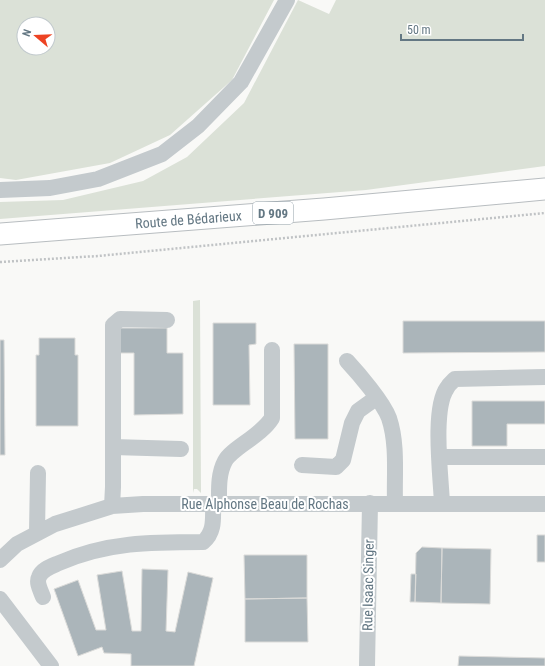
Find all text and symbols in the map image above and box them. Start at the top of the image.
north arrow [16,16,56,56]
scale bar [401,16,523,42]
text: 50 m [407,23,431,37]
text: N [20,27,34,38]
road number: D 909 [253,202,293,224]
street label: Route de Bédarieux [135,207,242,232]
street label: Rue Alphonse Beau de Rochas [181,496,349,512]
street label: Rue Isaac Singer [359,539,377,631]

